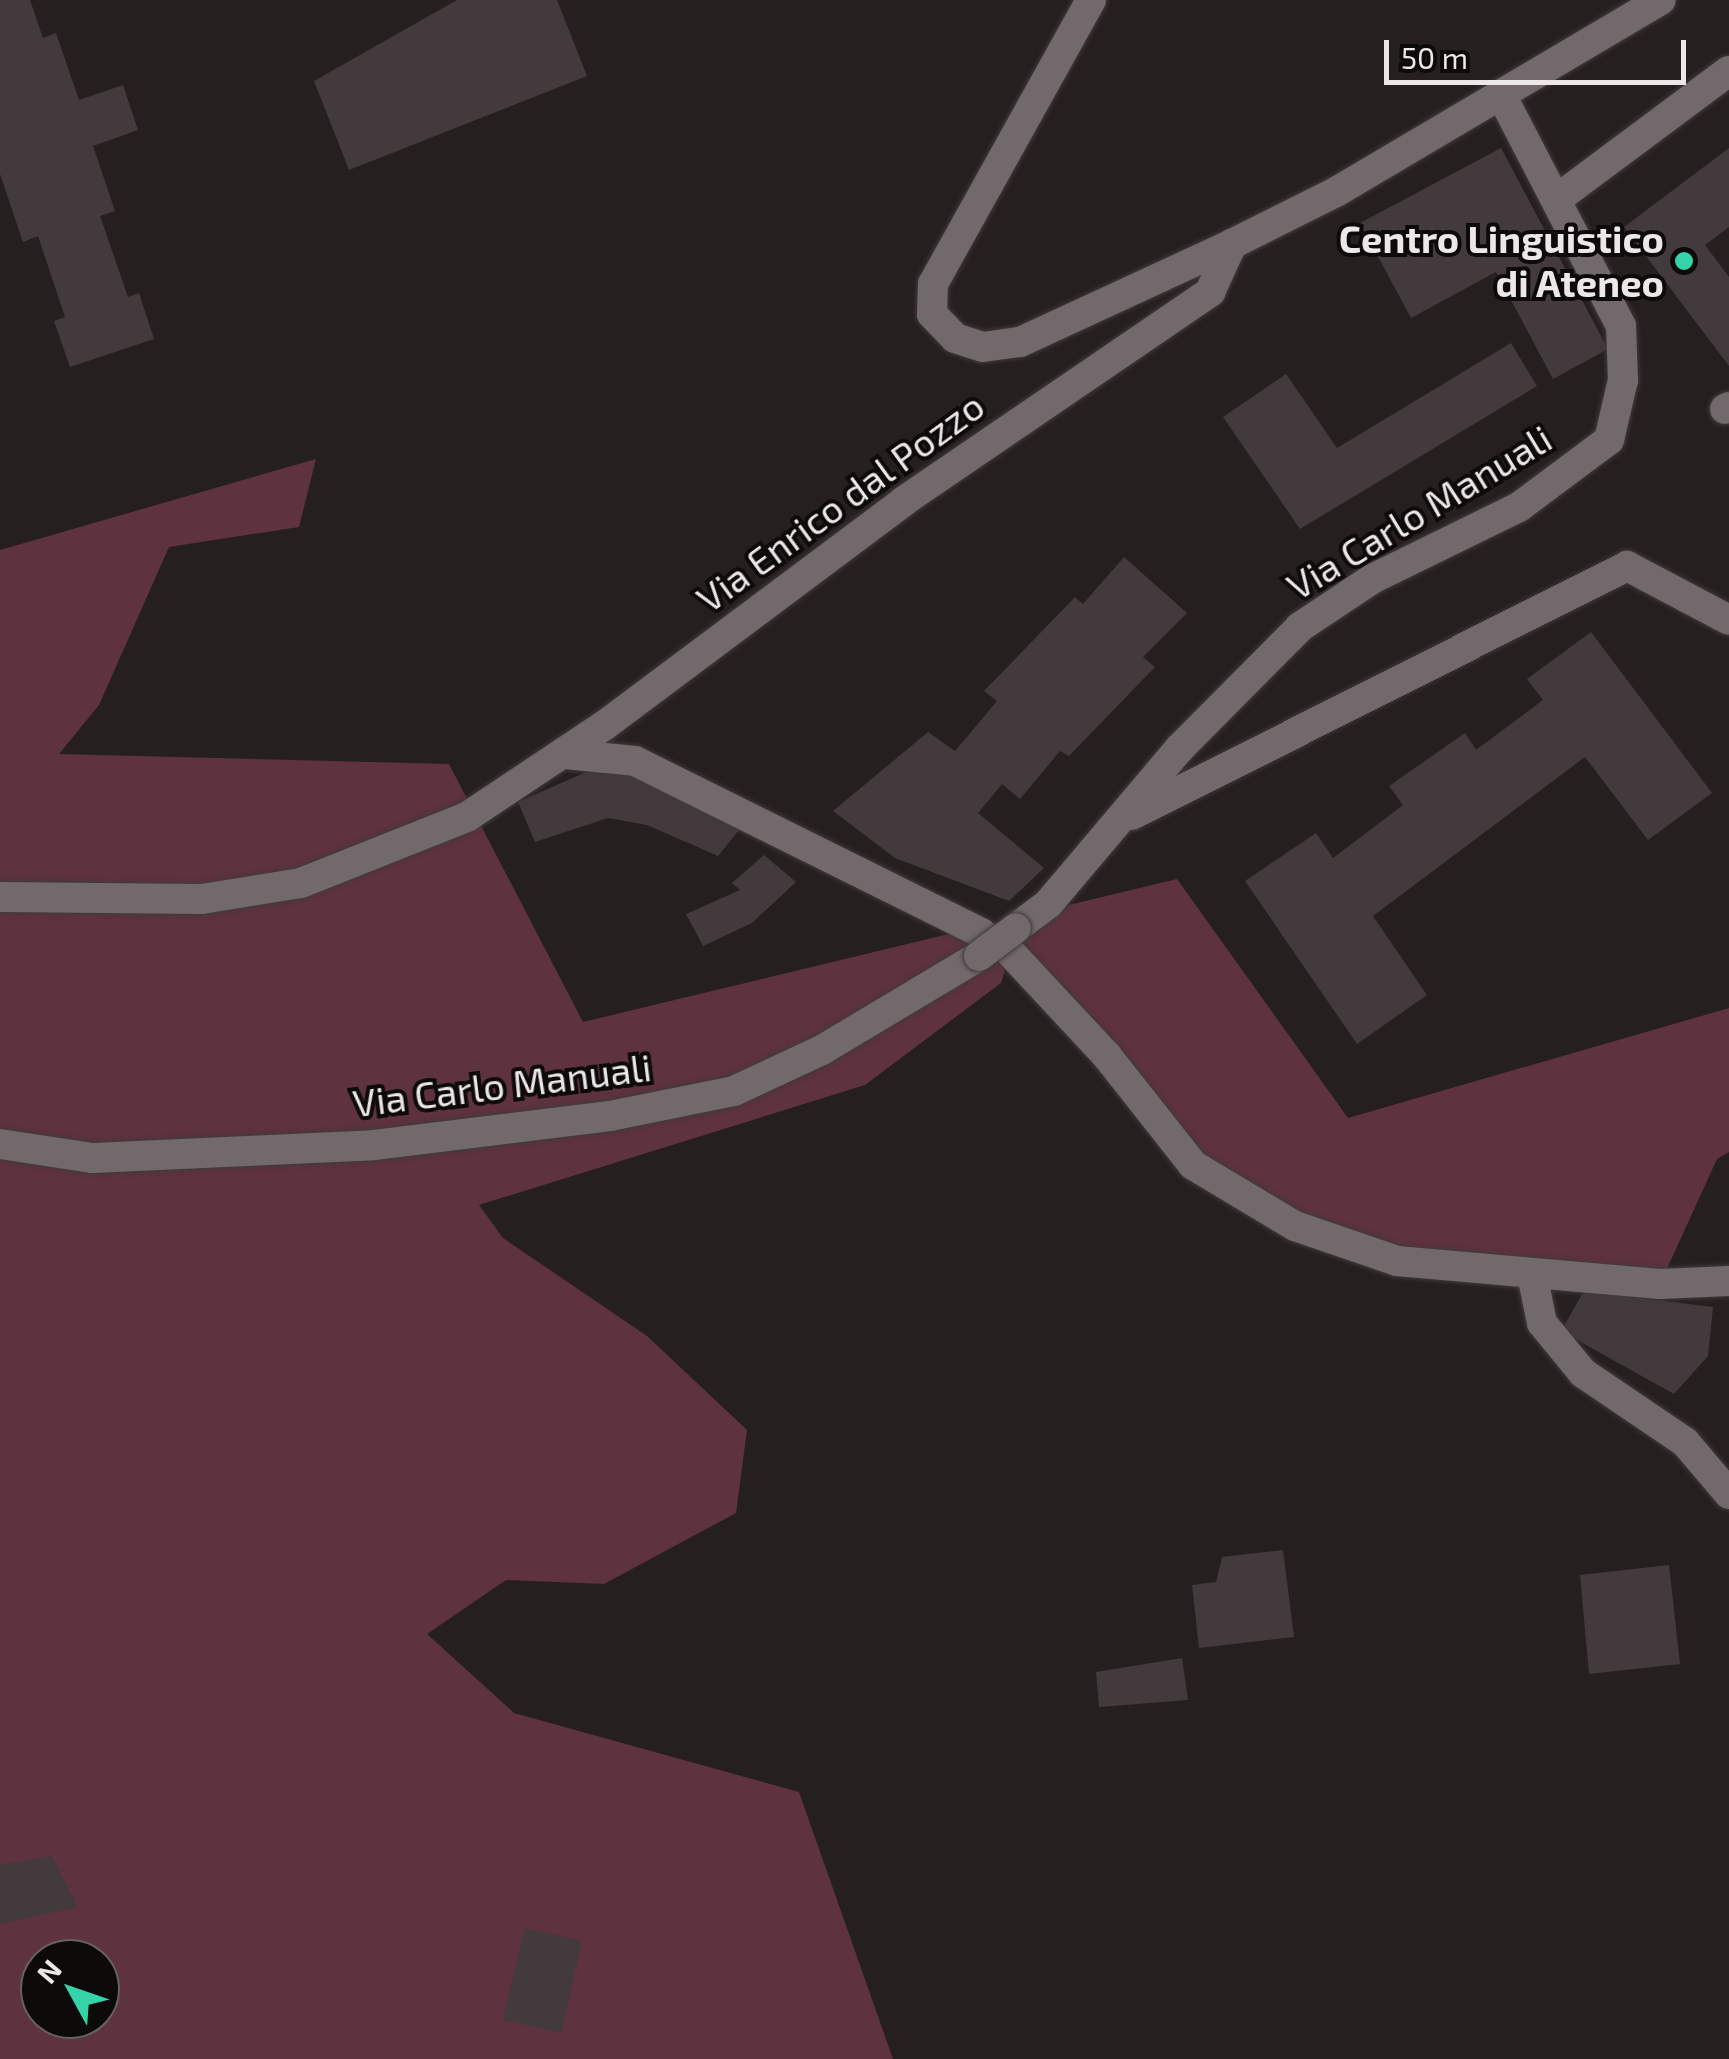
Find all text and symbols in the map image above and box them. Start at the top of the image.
scale bar [1389,20,1692,82]
text: 50 m [1401,39,1468,75]
place label: Centro Linguistico di Ateneo [1339,216,1664,306]
marker: Centro Linguistico di Ateneo [1673,250,1695,272]
street label: Via Enrico dal Pozzo [687,382,993,622]
street label: Via Carlo Manuali [1278,415,1560,609]
street label: Via Carlo Manuali [350,1044,654,1126]
north arrow [20,1939,120,2039]
text: N [29,1952,68,1990]

